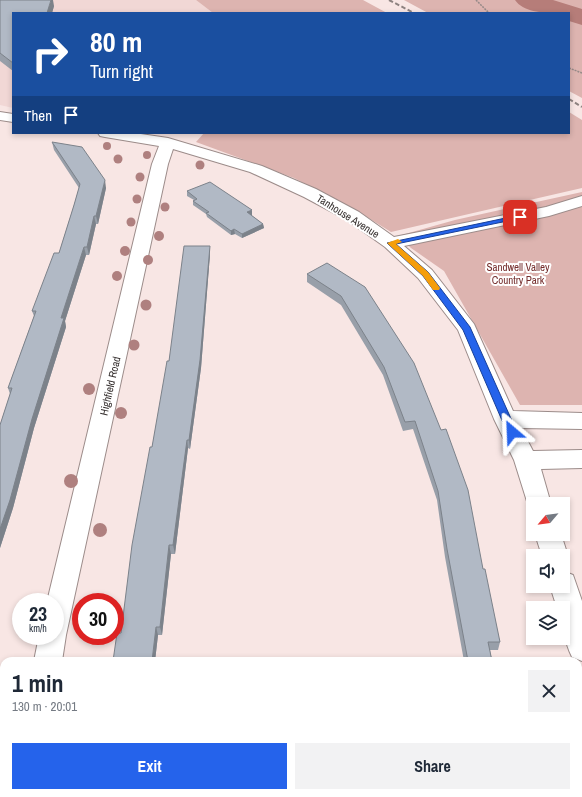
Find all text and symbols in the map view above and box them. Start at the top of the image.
text: 80 m [90,23,142,61]
icon: right [24,28,76,80]
text: Turn right [90,59,153,84]
icon: arrive [60,104,82,126]
text: Then [24,105,52,126]
street label: Tanhouse Avenue [314,191,382,241]
pin [503,200,537,234]
icon: arrive [509,206,531,228]
park label: Sandwell Valley Country Park [486,260,550,287]
street label: Highfield Road [96,355,124,417]
position arrow [491,411,533,453]
north arrow [526,497,570,541]
map controls [526,497,570,645]
button: sound [526,549,570,593]
speed limit sign: 30 [72,593,124,645]
text: 23 [29,600,47,627]
button: layers [526,601,570,645]
text: km/h [29,622,47,635]
text: 1 min [12,667,63,699]
button: close [528,670,570,712]
text: 130 m · 20:01 [12,698,77,715]
button: Exit [12,743,287,789]
button: Share [295,743,570,789]

